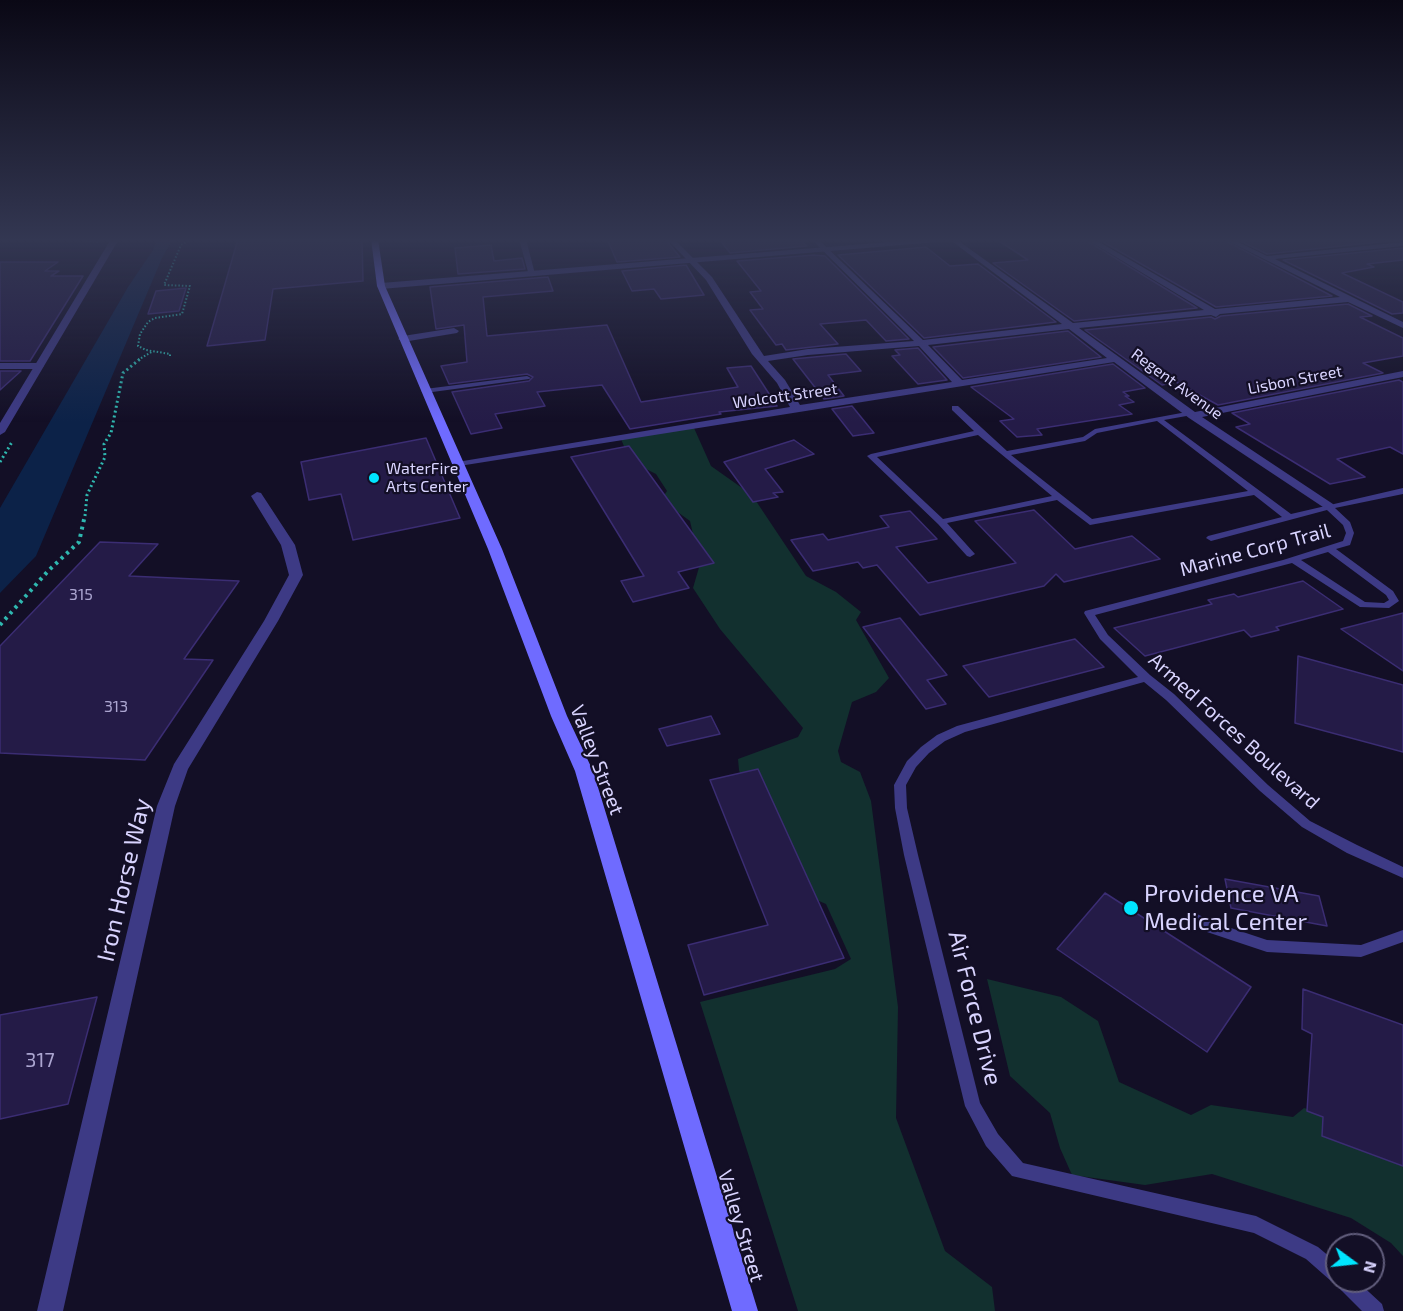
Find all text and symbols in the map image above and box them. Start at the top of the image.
street label: Regent Avenue [1127,344,1227,424]
street label: Lisbon Street [1246,361,1344,399]
street label: Wolcott Street [731,379,839,413]
place label: WaterFire Arts Center [386,459,468,497]
marker: WaterFire Arts Center [367,471,381,485]
street label: Marine Corp Trail [1177,518,1333,582]
house number: 315 [69,585,93,605]
street label: Armed Forces Boulevard [1144,648,1324,814]
house number: 313 [104,697,128,717]
street label: Valley Street [565,702,629,818]
street label: Iron Horse Way [91,796,157,964]
place label: Providence VA Medical Center [1144,880,1307,936]
marker: Providence VA Medical Center [1122,899,1140,917]
street label: Air Force Drive [942,928,1008,1088]
house number: 317 [25,1048,55,1072]
street label: Valley Street [713,1167,769,1285]
north arrow [1325,1233,1385,1293]
text: N [1360,1259,1382,1275]

